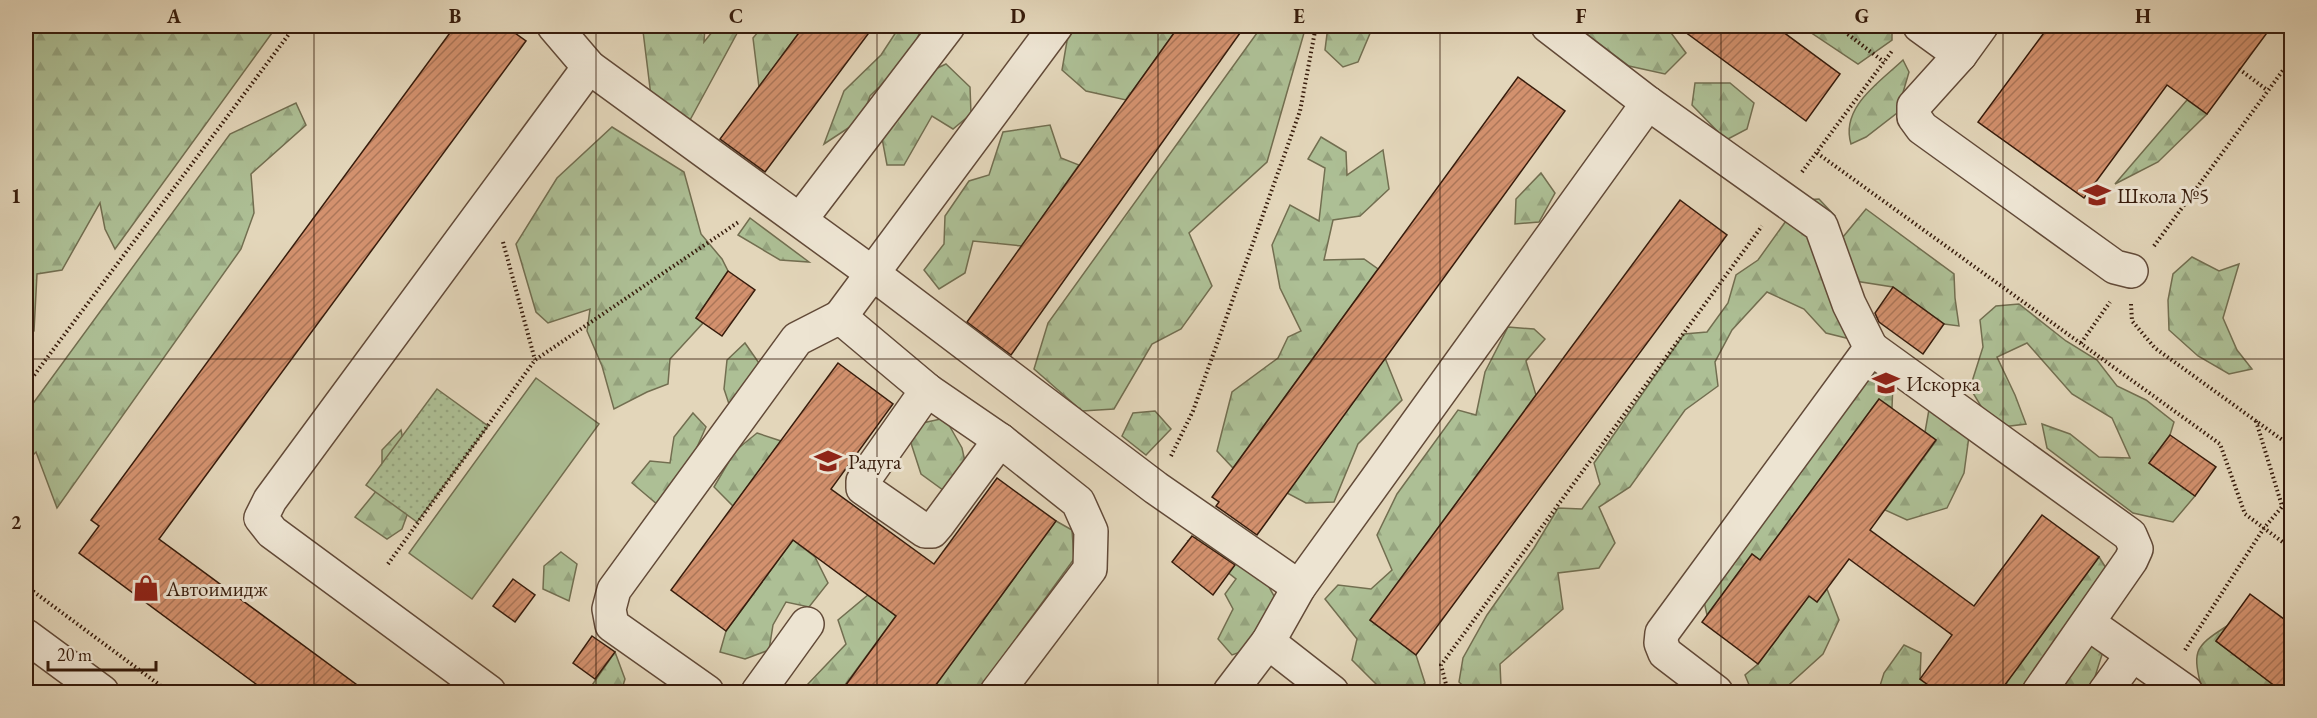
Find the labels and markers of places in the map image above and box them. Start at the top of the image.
school or university icon: Школа №5 [2082,180,2112,210]
place label: Школа №5 [2117,182,2209,209]
school or university icon: Искорка [1871,368,1901,398]
place label: Искорка [1906,370,1981,397]
school or university icon: Радуга [813,446,843,476]
place label: Радуга [848,448,902,475]
shop icon: Автоимидж [131,573,161,603]
place label: Автоимидж [165,575,268,602]

